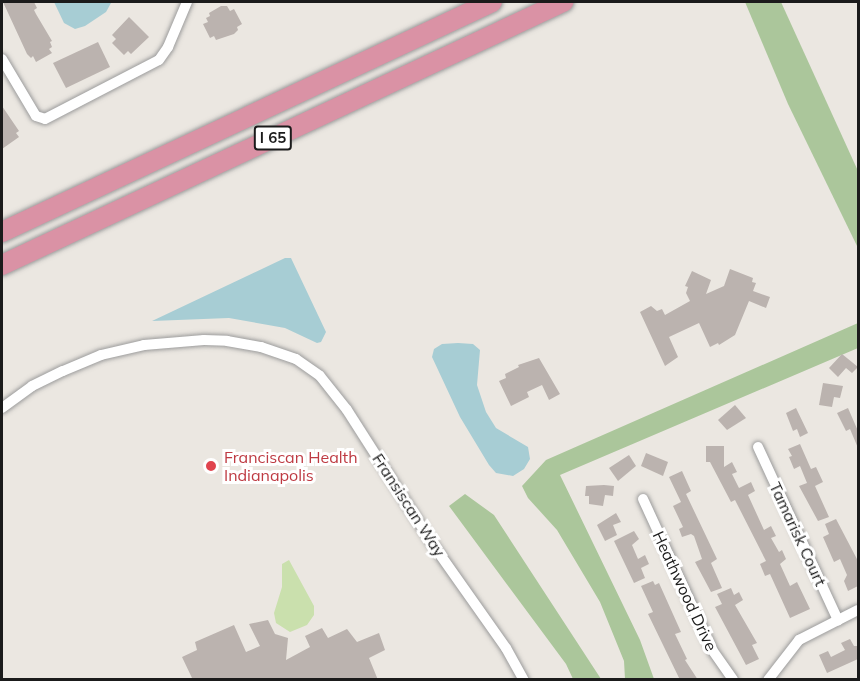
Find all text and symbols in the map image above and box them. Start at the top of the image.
road number: I 65 [254,126,292,150]
place label: Franciscan Health Indianapolis [224,447,358,485]
street label: Fransiscan Way [369,450,449,560]
marker: Franciscan Health Indianapolis [202,457,220,475]
street label: Tamarisk Court [766,479,830,589]
street label: Heathwood Drive [649,528,721,654]

